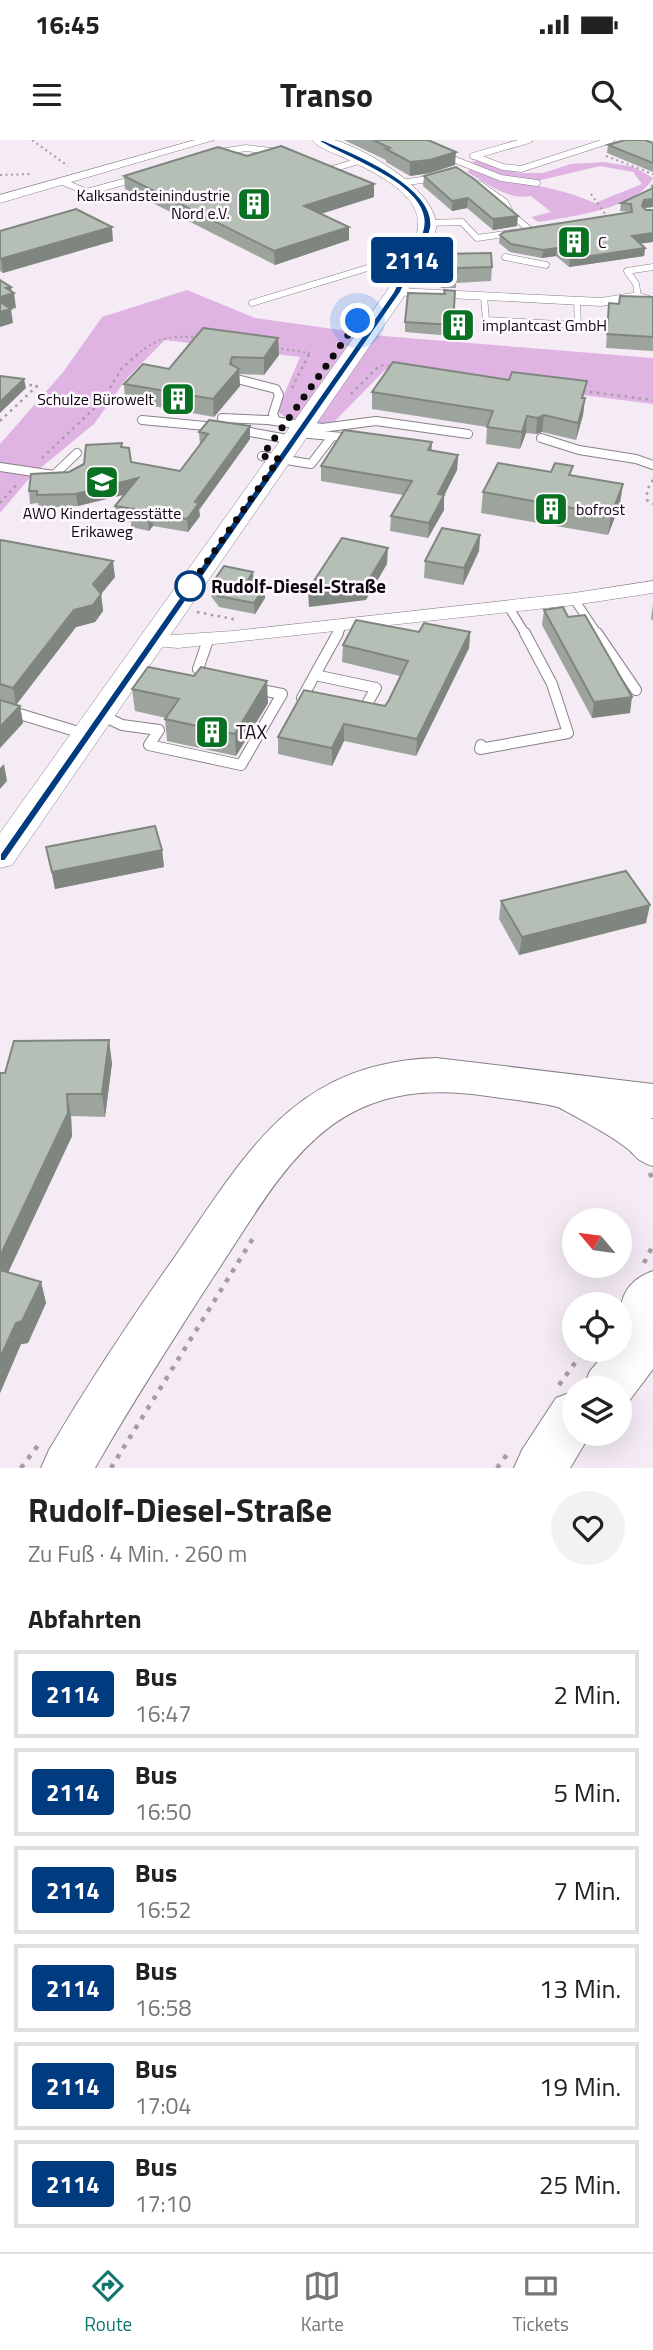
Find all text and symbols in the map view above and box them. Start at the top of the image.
text: 16:45 [35,5,100,44]
text: Transo [280,71,373,119]
icon: menu [28,76,66,114]
icon: search [587,76,625,114]
place label: Kalksandsteinindustrie Nord e.V. [77,183,230,225]
building icon: Kalksandsteinindustrie Nord e.V. [235,185,273,223]
building icon: C [555,223,593,261]
place label: C [598,230,607,254]
line badge: 2114 [363,237,461,283]
text: 2114 [385,242,439,278]
your location [340,303,375,338]
building icon: implantcast GmbH [439,306,477,344]
place label: implantcast GmbH [482,313,607,337]
building icon: Schulze Bürowelt [159,380,197,418]
place label: Schulze Bürowelt [37,387,154,411]
school or university icon: AWO Kindertagesstätte Erikaweg [83,463,121,501]
building icon: bofrost [532,490,570,528]
place label: bofrost [576,497,625,521]
place label: AWO Kindertagesstätte Erikaweg [23,501,181,543]
marker: Rudolf-Diesel-Straße [175,571,205,601]
place label: Rudolf-Diesel-Straße [211,571,386,600]
building icon: TAX [193,713,231,751]
place label: TAX [236,717,267,746]
north arrow [562,1208,632,1278]
map controls [562,1208,632,1446]
button: locate [562,1292,632,1362]
button: layers [562,1376,632,1446]
text: Rudolf-Diesel-Straße [28,1485,332,1535]
button: heart [551,1491,625,1565]
text: Zu Fuß · 4 Min. · 260 m [28,1536,247,1571]
text: Abfahrten [28,1599,142,1638]
text: Bus [135,1657,177,1696]
text: 2 Min. [554,1675,621,1714]
text: 2114 [46,1676,100,1712]
text: 16:47 [135,1696,191,1731]
text: Bus [135,1755,177,1794]
text: 5 Min. [554,1773,621,1812]
text: 2114 [46,1774,100,1810]
text: 16:50 [135,1794,191,1829]
text: Bus [135,1853,177,1892]
text: 7 Min. [554,1871,621,1910]
text: 2114 [46,1872,100,1908]
text: 16:52 [135,1892,191,1927]
text: Bus [135,1951,177,1990]
text: 13 Min. [539,1969,621,2008]
text: 2114 [46,1970,100,2006]
text: 16:58 [135,1990,191,2025]
text: Bus [135,2049,177,2088]
text: 19 Min. [539,2067,621,2106]
text: 2114 [46,2068,100,2104]
text: 17:04 [135,2088,191,2123]
text: Bus [135,2147,177,2186]
text: 25 Min. [539,2165,621,2204]
text: 2114 [46,2166,100,2202]
text: 17:10 [135,2186,191,2221]
tab: Route [84,2267,132,2338]
tab: Karte [301,2267,344,2338]
tab: Tickets [512,2267,569,2338]

